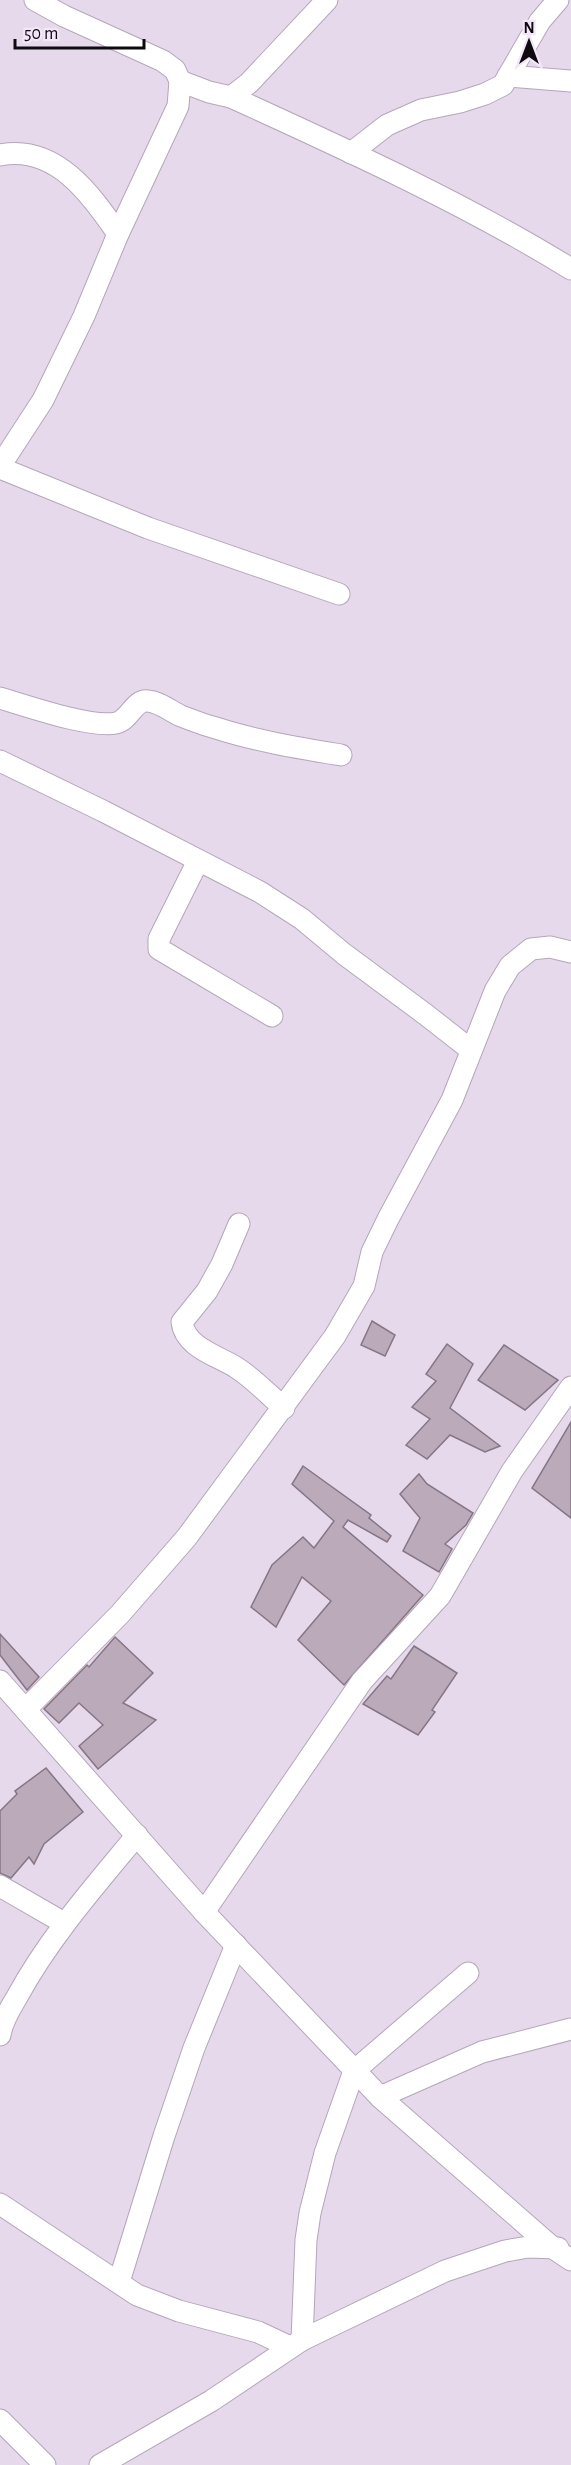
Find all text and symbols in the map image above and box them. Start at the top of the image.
scale bar [15,12,144,50]
north arrow [499,12,559,72]
text: N [523,20,535,36]
text: 50 m [24,25,58,43]

